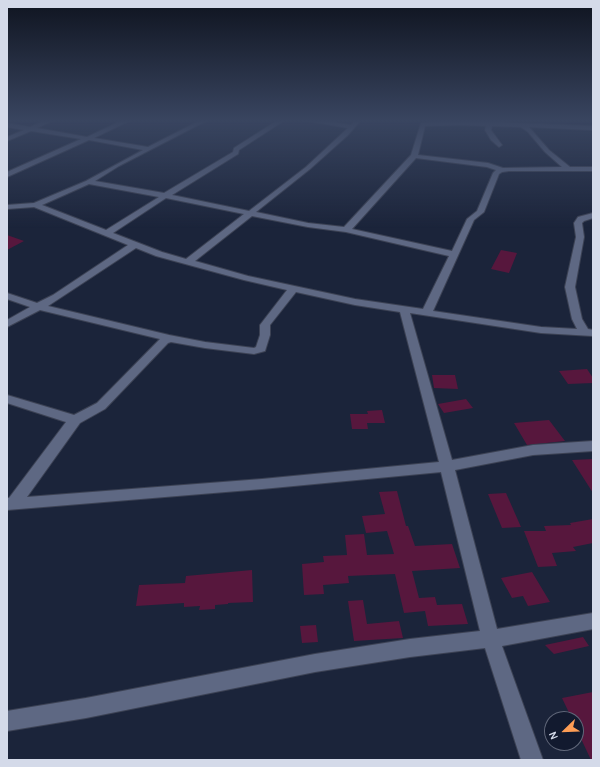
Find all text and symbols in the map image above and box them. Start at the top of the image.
north arrow [544,711,584,751]
text: N [546,729,561,742]

